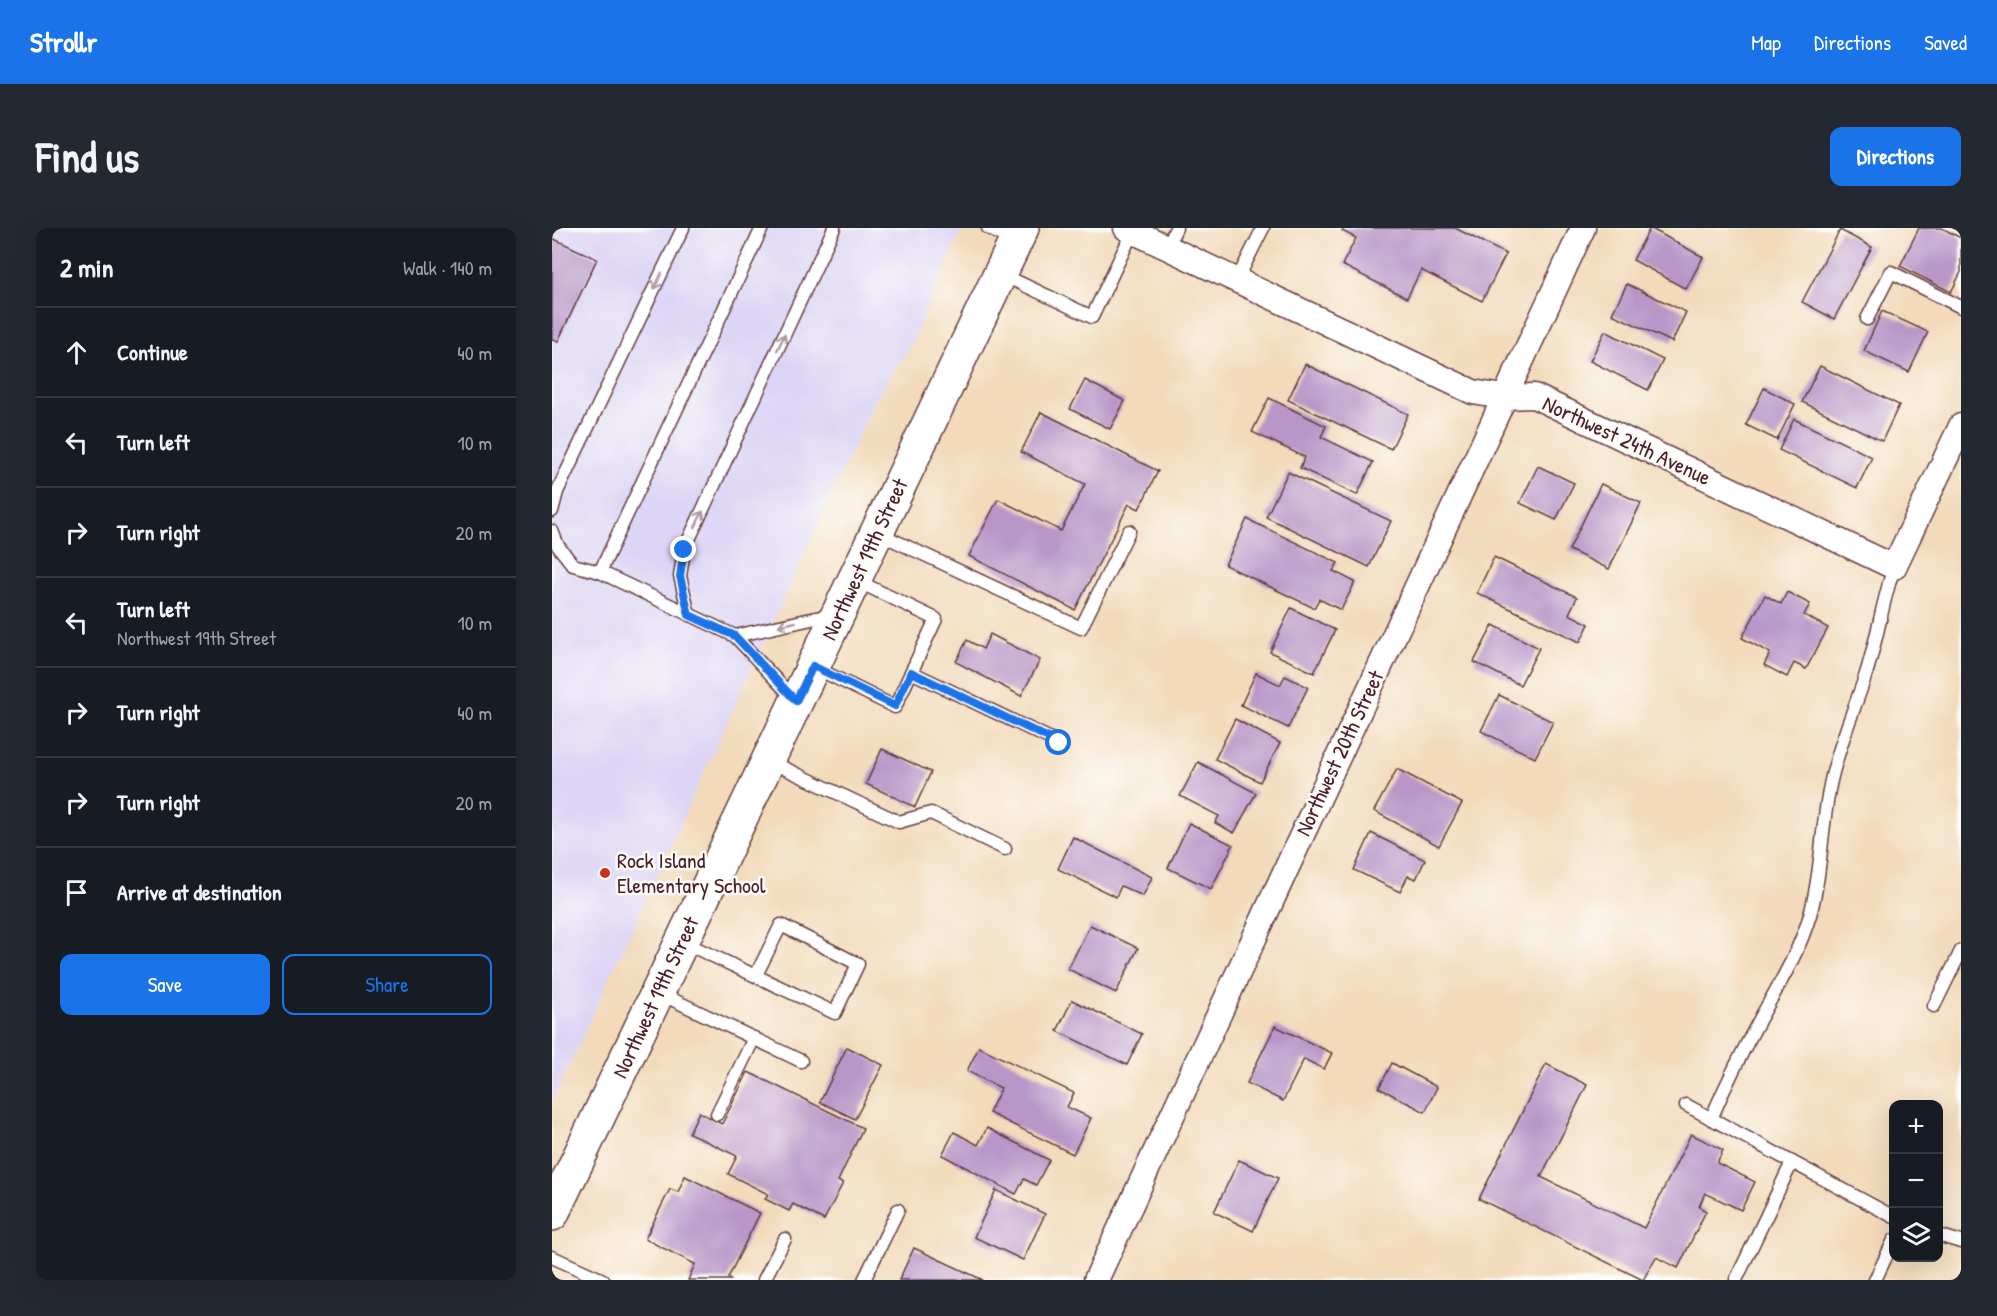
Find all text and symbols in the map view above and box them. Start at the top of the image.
text: Strollr [30,23,97,61]
text: Map [1751,28,1781,57]
text: Directions [1814,28,1891,57]
text: Saved [1924,28,1967,57]
button: Directions [1830,127,1961,186]
text: Find us [36,128,139,185]
text: 2 min [60,250,113,285]
text: Walk · 140 m [403,254,492,281]
one-way arrow [651,271,663,289]
one-way arrow [777,333,788,351]
icon: ahead [60,336,93,369]
text: Continue [117,337,188,367]
text: 40 m [457,339,492,366]
street label: Northwest 24th Avenue [1538,388,1716,492]
icon: left [60,426,93,459]
text: Turn left [117,427,190,457]
text: 10 m [458,429,492,456]
street label: Northwest 19th Street [813,473,915,645]
one-way arrow [693,510,705,528]
icon: right [60,516,93,549]
text: Turn right [117,517,200,547]
text: 20 m [455,519,492,546]
route end [670,536,696,562]
text: Turn left [117,594,190,624]
icon: left [60,606,93,639]
text: 10 m [458,609,492,636]
one-way arrow [777,619,796,631]
text: Northwest 19th Street [117,624,276,651]
street label: Northwest 20th Street [1288,665,1391,841]
icon: right [60,696,93,729]
text: Turn right [117,697,200,727]
text: 40 m [457,699,492,726]
route start [1045,729,1071,755]
icon: right [60,786,93,819]
text: Turn right [117,787,200,817]
text: 20 m [455,789,492,816]
place label: Rock Island Elementary School [617,845,766,900]
marker: Rock Island Elementary School [598,866,612,880]
icon: arrive [60,876,93,909]
text: Arrive at destination [117,877,282,907]
street label: Northwest 19th Street [604,911,706,1083]
button: Save [60,954,270,1015]
button: Share [282,954,492,1015]
map controls [1889,1100,1943,1262]
button: + [1889,1100,1943,1154]
button: − [1889,1154,1943,1208]
button: layers [1889,1208,1943,1262]

